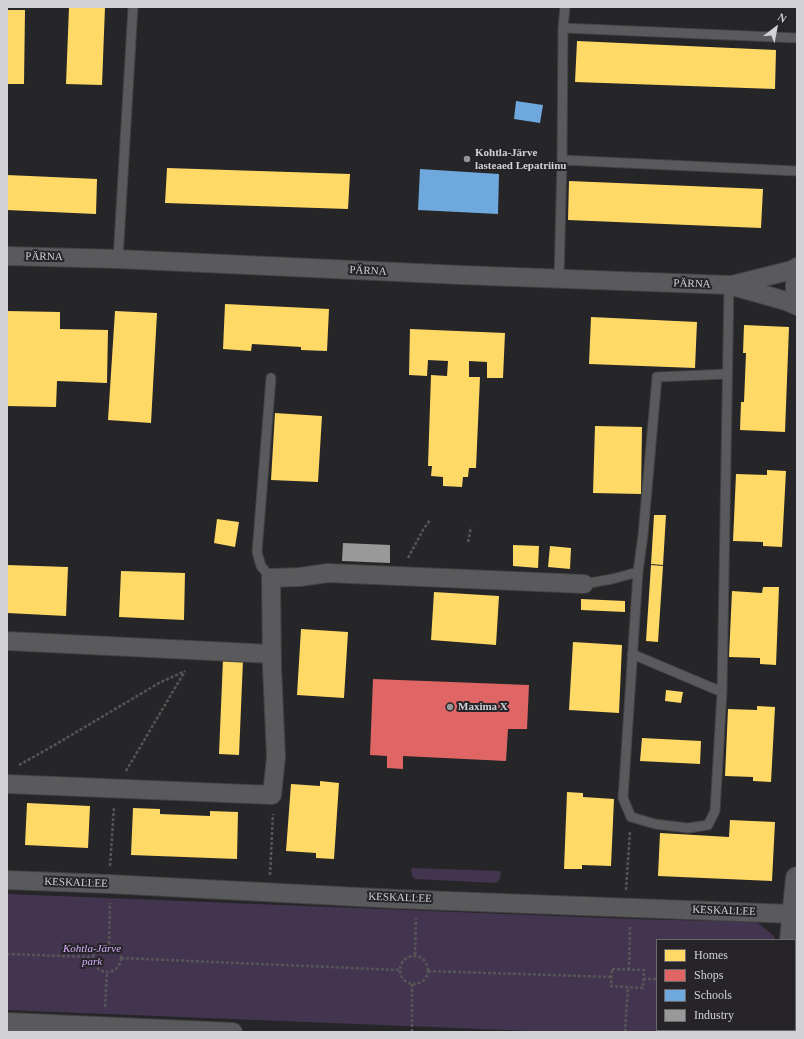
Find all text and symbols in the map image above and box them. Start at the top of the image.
north arrow [756,8,796,48]
text: N [776,11,789,25]
place label: Kohtla-Järve lasteaed Lepatriinu [475,146,566,172]
marker: Kohtla-Järve lasteaed Lepatriinu [462,154,472,164]
street label: PÄRNA [25,250,63,264]
street label: PÄRNA [349,263,387,279]
street label: PÄRNA [673,277,711,291]
place label: Maxima X [458,700,508,714]
marker: Maxima X [445,702,455,712]
street label: KESKALLEE [44,875,108,891]
street label: KESKALLEE [368,890,432,906]
street label: KESKALLEE [692,903,756,919]
legend [656,939,796,1031]
park label: Kohtla-Järve park [63,942,121,968]
text: Homes [694,948,728,962]
text: Shops [694,968,723,982]
text: Schools [694,988,732,1002]
text: Industry [694,1008,734,1022]

